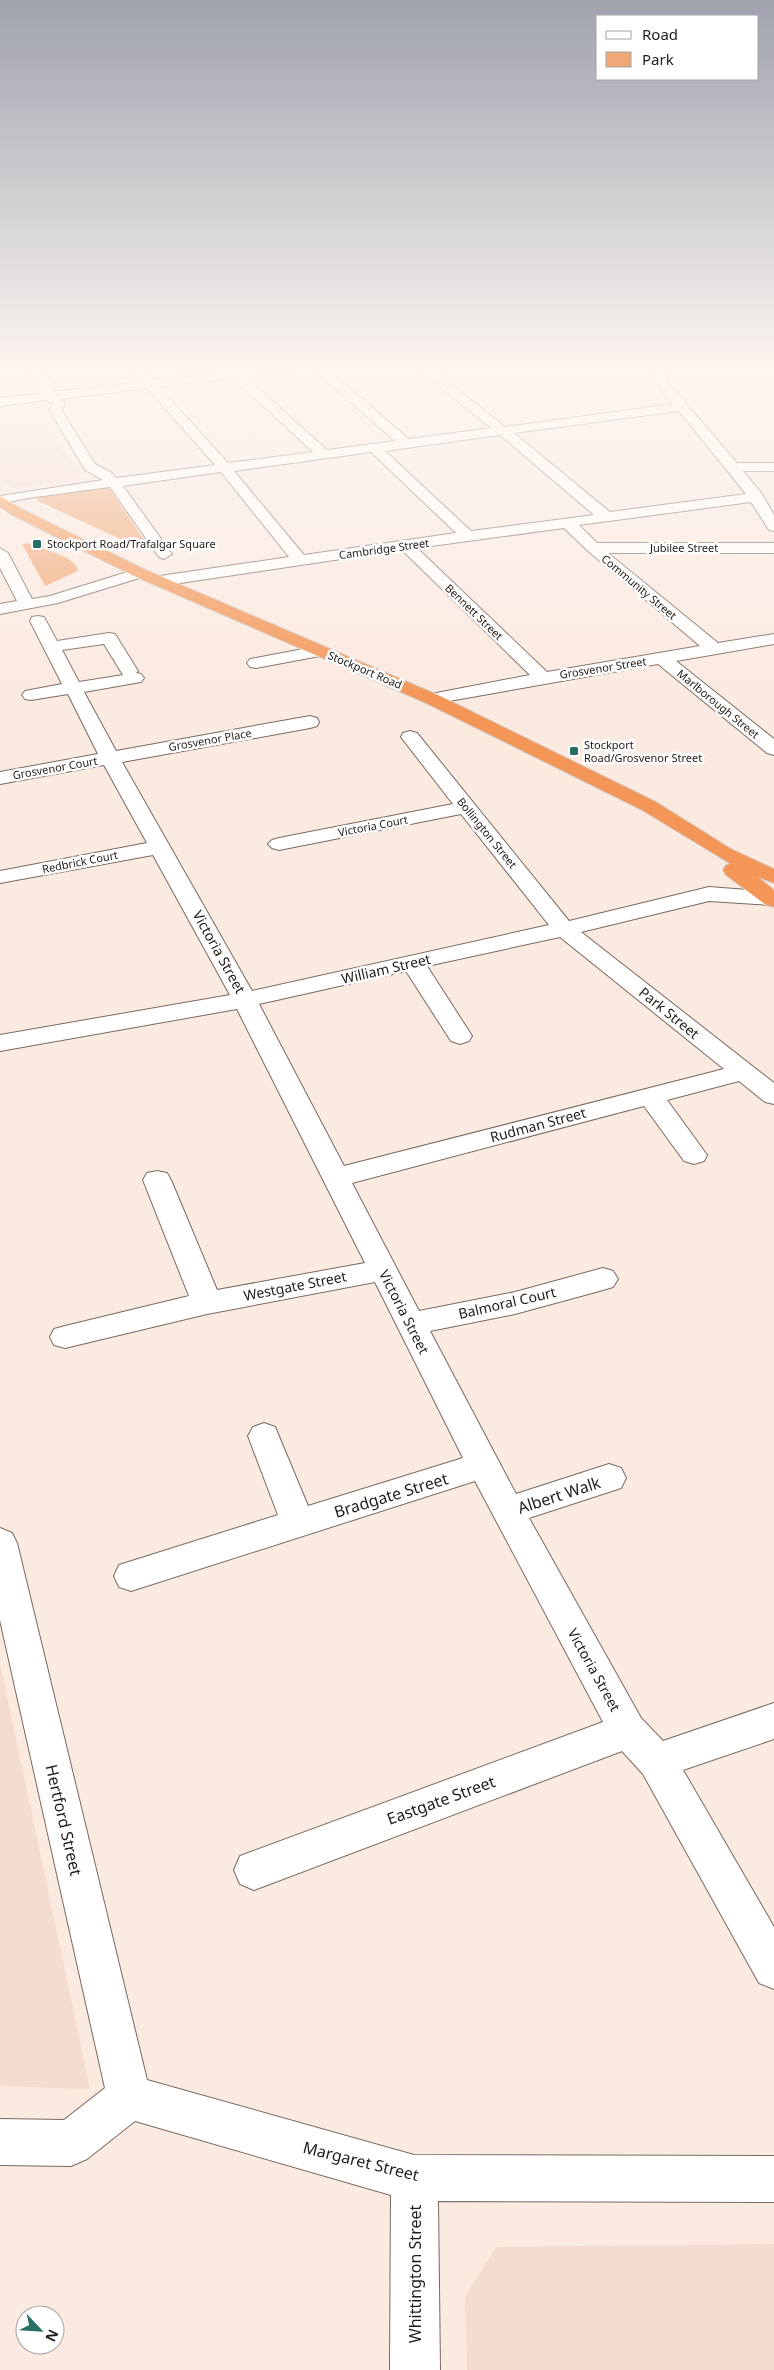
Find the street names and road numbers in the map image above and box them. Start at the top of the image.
street label: Cambridge Street [338,535,430,562]
street label: Jubilee Street [649,540,718,555]
street label: Community Street [599,551,680,623]
street label: Bennett Street [442,580,506,643]
street label: Stockport Road [326,647,405,692]
street label: Grosvenor Street [558,653,647,682]
street label: Marlborough Street [674,666,763,742]
street label: Grosvenor Place [167,725,253,754]
street label: Grosvenor Court [11,753,98,782]
street label: Bollington Street [454,794,521,871]
street label: Victoria Court [337,811,409,840]
street label: Redbrick Court [41,847,119,876]
street label: Victoria Street [189,907,250,997]
street label: William Street [339,949,432,988]
street label: Park Street [635,982,703,1043]
street label: Rudman Street [488,1103,588,1146]
street label: Westgate Street [242,1266,348,1305]
street label: Victoria Street [375,1266,434,1357]
street label: Balmoral Court [456,1282,558,1323]
street label: Bradgate Street [331,1467,451,1523]
street label: Albert Walk [515,1471,604,1519]
street label: Victoria Street [564,1625,625,1715]
street label: Hertford Street [41,1762,88,1878]
street label: Eastgate Street [384,1770,498,1830]
street label: Margaret Street [301,2136,421,2186]
street label: Whittington Street [404,2205,426,2343]

